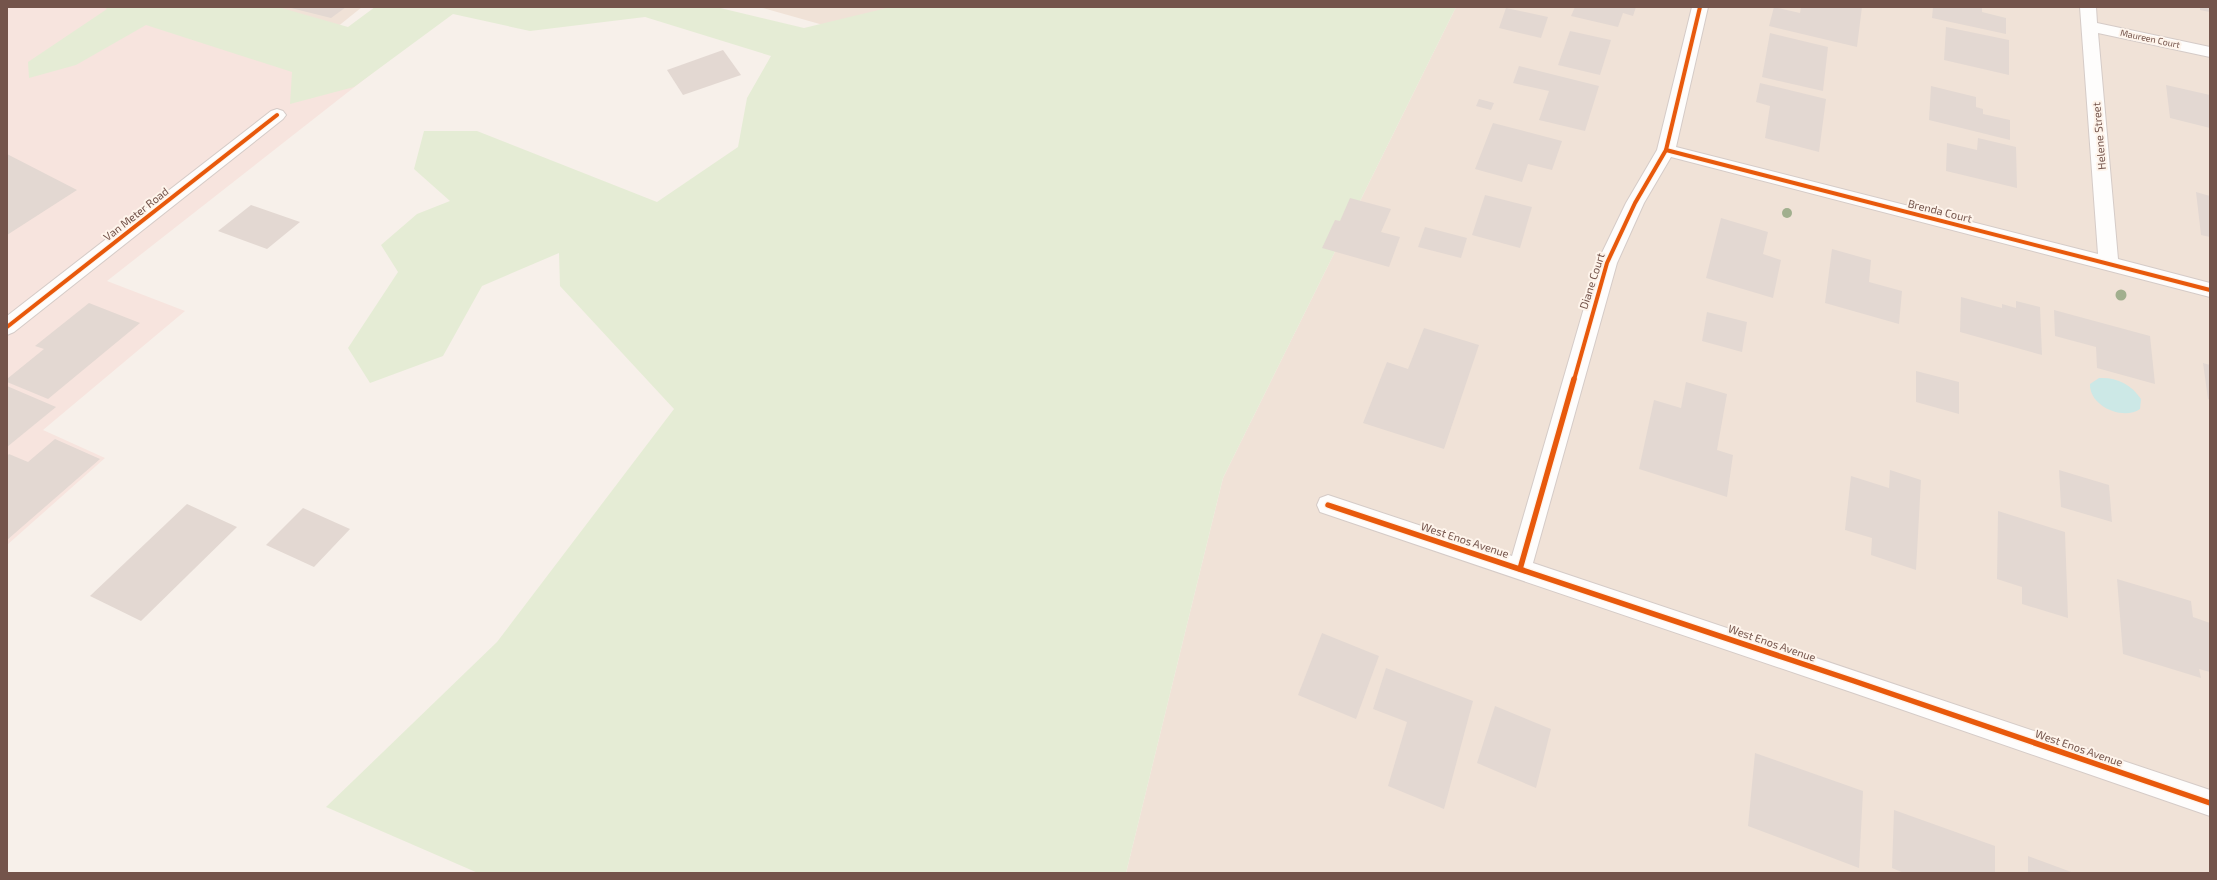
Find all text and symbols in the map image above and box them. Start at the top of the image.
street label: Maureen Court [2119,27,2182,50]
street label: Helene Street [2089,102,2108,170]
street label: Van Meter Road [101,184,171,243]
street label: Brenda Court [1907,196,1974,225]
street label: Diane Court [1576,251,1607,311]
street label: West Enos Avenue [1419,519,1511,560]
street label: West Enos Avenue [1727,621,1818,664]
street label: West Enos Avenue [2034,726,2125,769]

